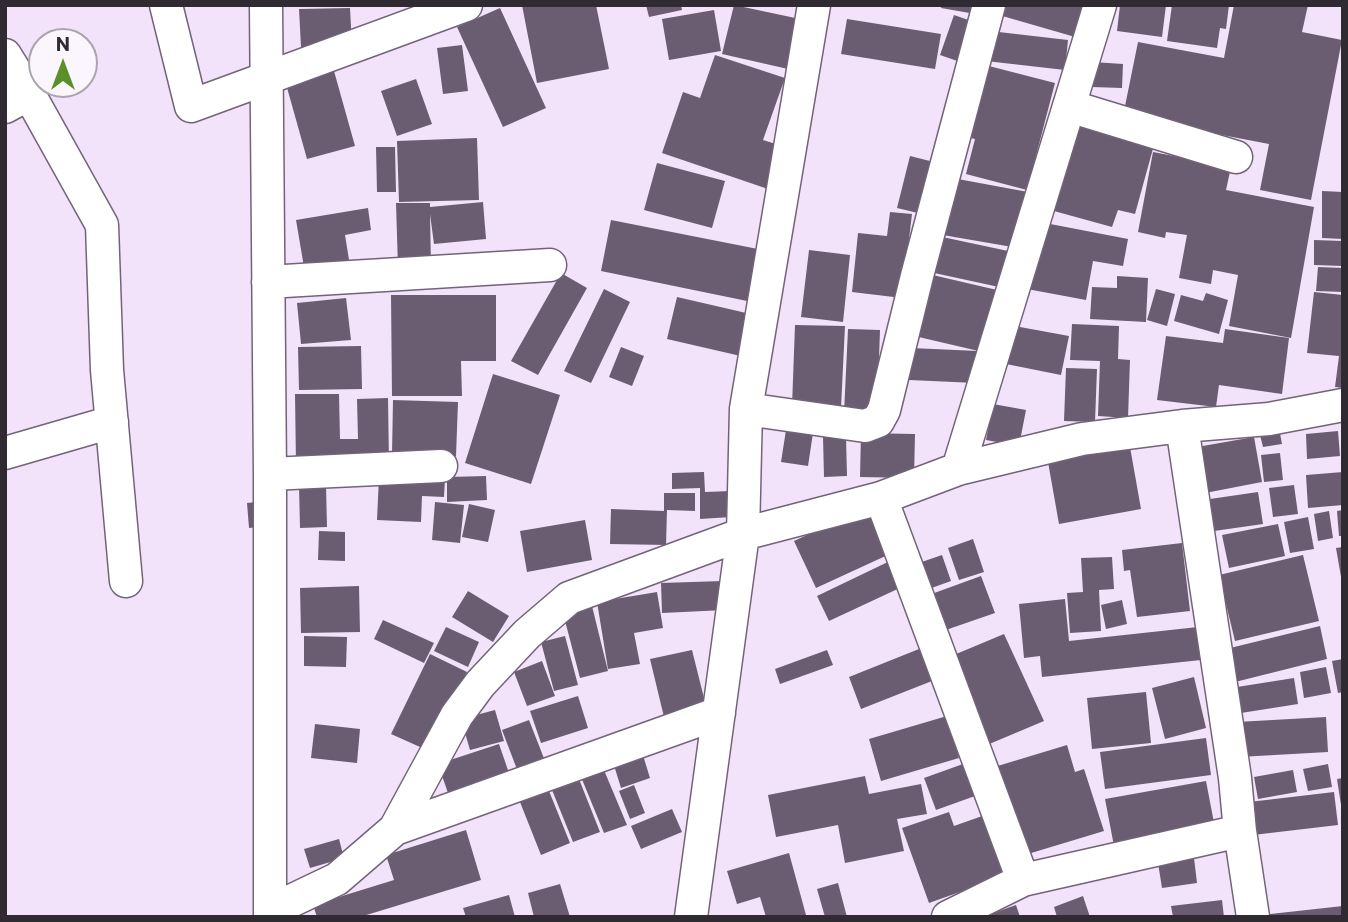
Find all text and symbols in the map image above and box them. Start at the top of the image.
north arrow [28,28,98,98]
text: N [56,32,70,55]

